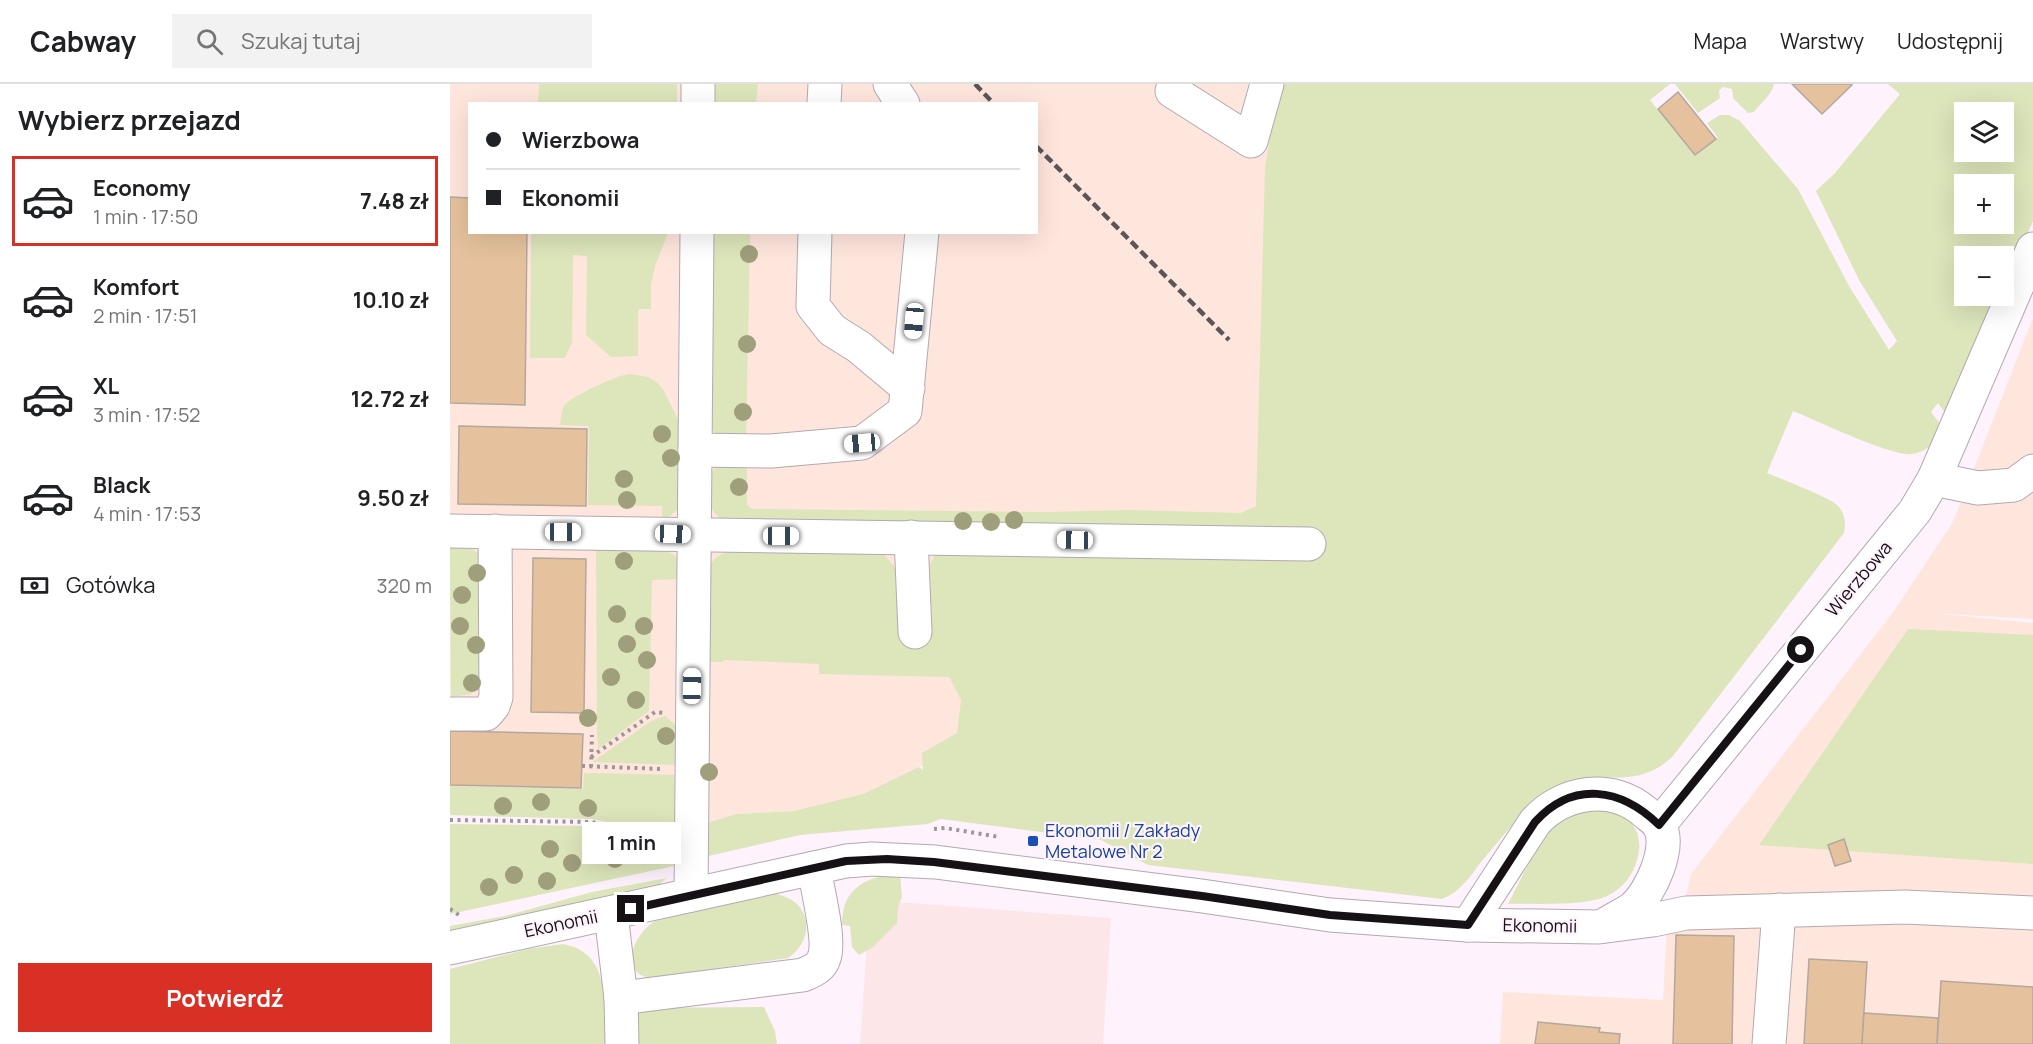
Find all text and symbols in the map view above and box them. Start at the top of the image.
search box [172,14,592,68]
text: Cabway [30,22,136,60]
icon: search [193,25,226,58]
text: Szukaj tutaj [241,26,361,56]
text: Mapa [1694,27,1747,55]
text: Warstwy [1780,27,1864,55]
text: Udostępnij [1897,27,2003,55]
text: Wybierz przejazd [18,101,241,138]
map controls [1954,102,2014,306]
button: layers [1954,102,2014,162]
text: Wierzbowa [522,125,639,155]
text: Economy [93,173,191,203]
icon: car [21,174,75,228]
button: + [1954,174,2014,234]
text: Ekonomii [522,183,619,213]
text: 7.48 zł [360,186,429,216]
text: 1 min · 17:50 [93,203,198,230]
button: − [1954,246,2014,306]
text: Komfort [93,272,180,302]
icon: car [21,273,75,327]
text: 10.10 zł [353,285,429,315]
text: 2 min · 17:51 [93,302,198,329]
car [903,302,925,340]
text: XL [93,371,119,401]
icon: car [21,372,75,426]
text: 12.72 zł [351,384,429,414]
text: 3 min · 17:52 [93,401,200,428]
car [843,432,881,454]
text: Black [93,470,150,500]
icon: car [21,471,75,525]
text: 9.50 zł [357,483,429,513]
text: 4 min · 17:53 [93,500,201,527]
car [545,523,581,541]
car [655,524,691,544]
car [763,527,799,545]
car [1057,531,1093,549]
street label: Wierzbowa [1820,536,1897,621]
icon: cash [18,569,51,602]
text: Gotówka [66,570,155,600]
text: 320 m [376,572,432,599]
route start [1787,636,1814,663]
car [683,668,701,704]
place label: Ekonomii / Zakłady Metalowe Nr 2 [1045,818,1201,863]
callout: 1 min [582,822,681,864]
text: 1 min [607,829,656,856]
marker: Ekonomii / Zakłady Metalowe Nr 2 [1026,834,1040,848]
route end [617,895,644,922]
street label: Ekonomii [522,904,600,943]
street label: Ekonomii [1503,912,1578,938]
button: Potwierdź [18,963,432,1032]

